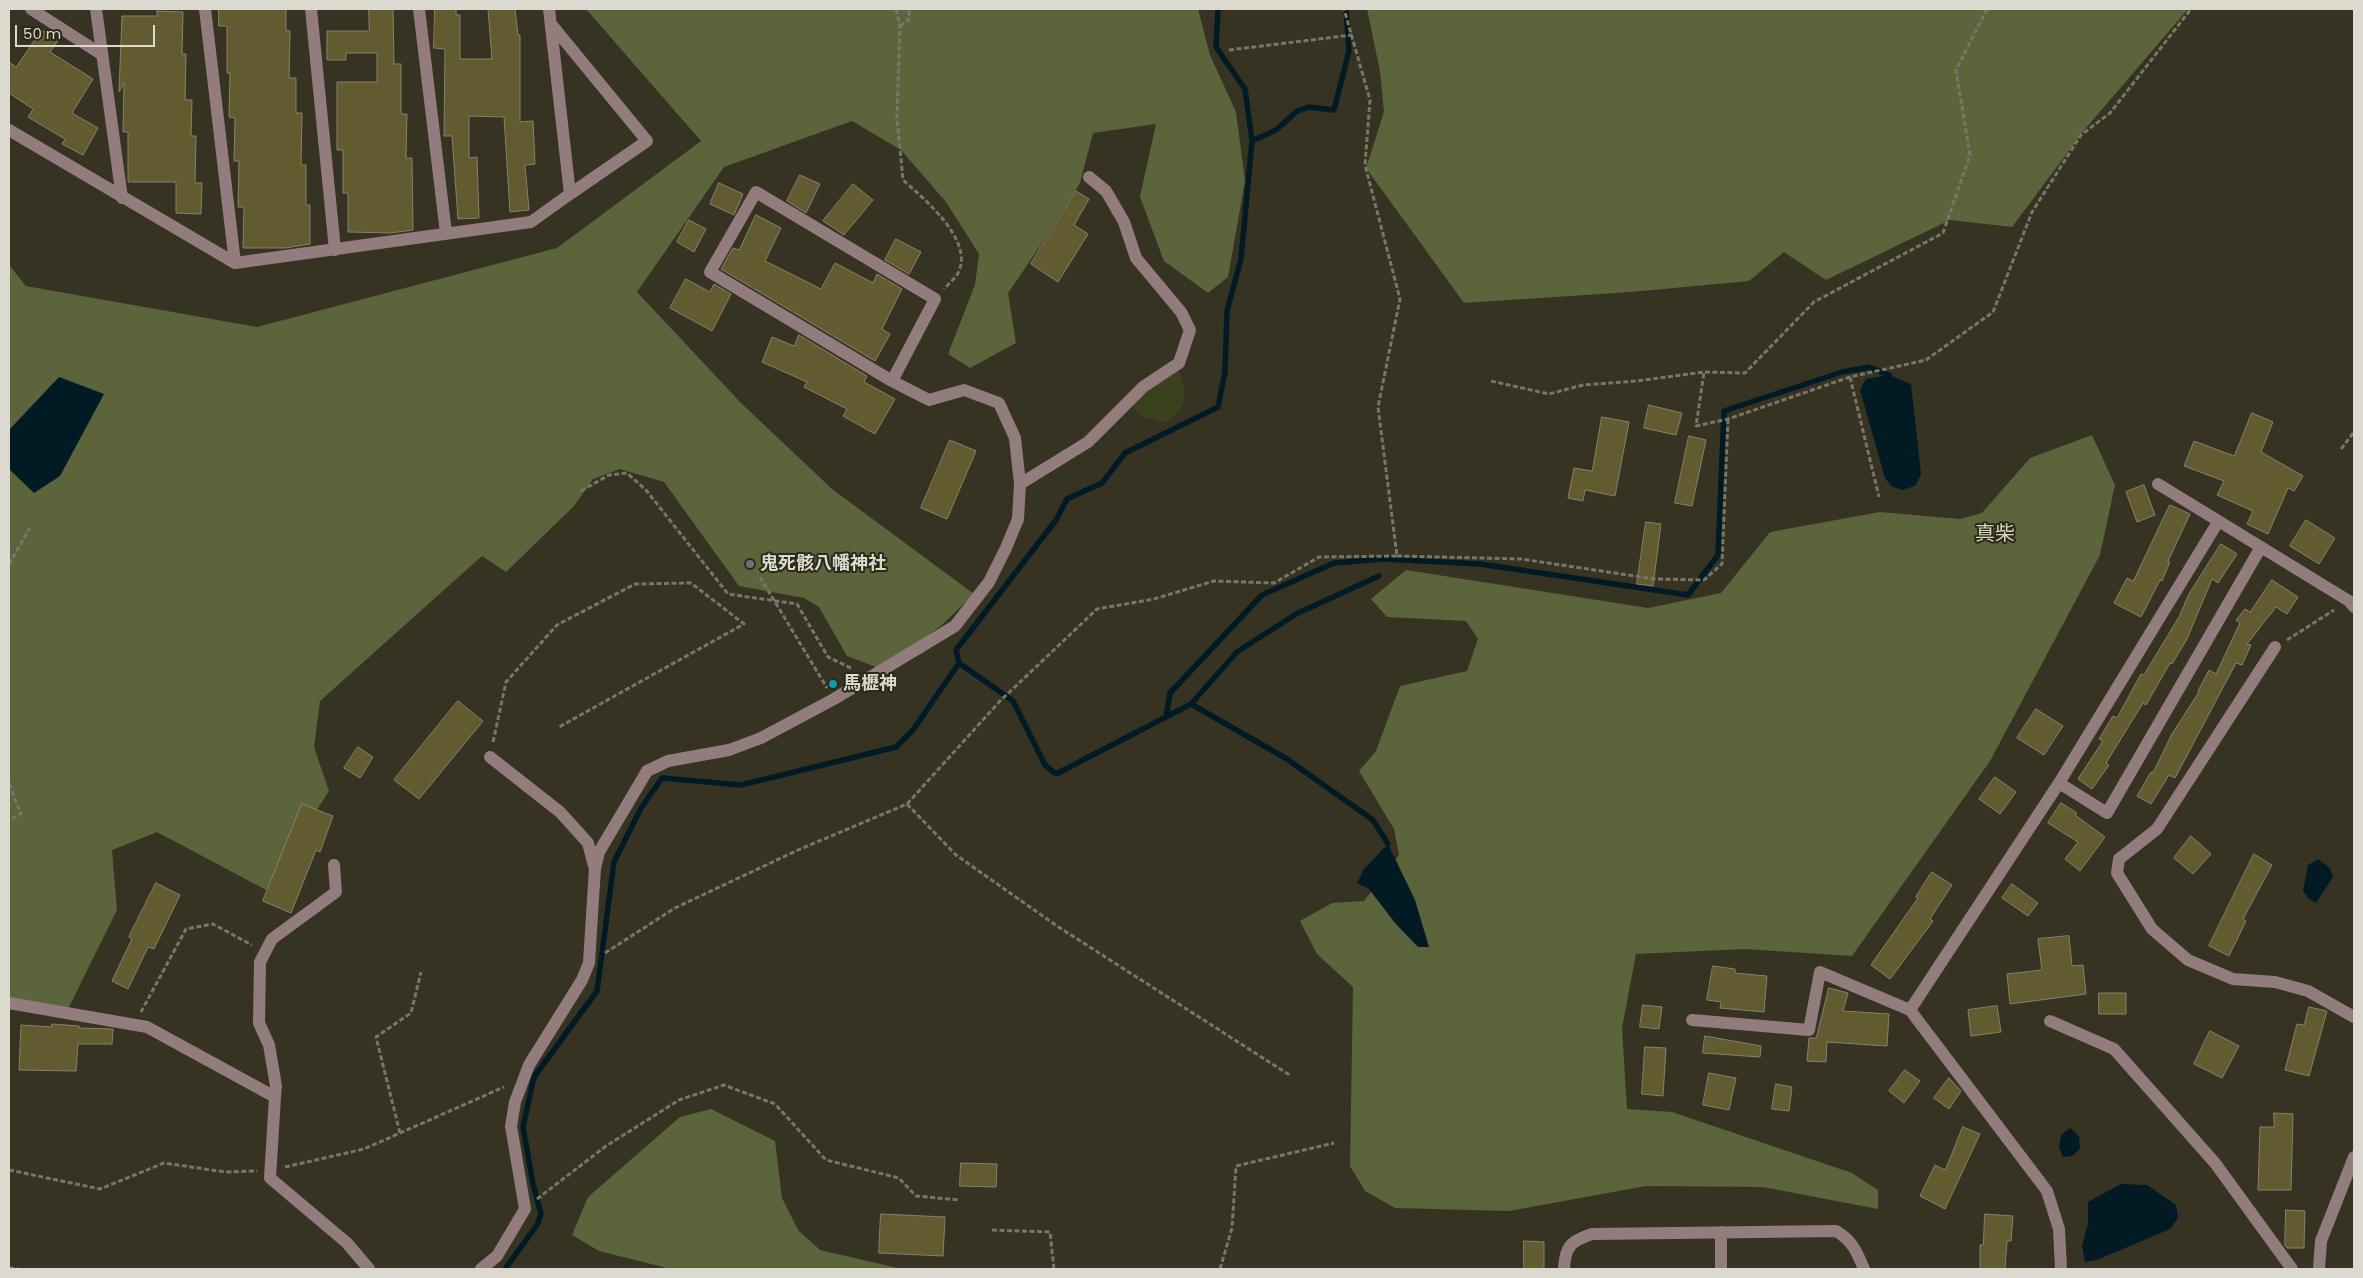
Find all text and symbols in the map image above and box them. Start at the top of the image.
scale bar [18,15,158,47]
text: 50 m [23,23,61,44]
district label: 真柴 [1975,523,2015,547]
place label: 鬼死骸八幡神社 [760,553,886,575]
marker: 鬼死骸八幡神社 [744,558,756,570]
place label: 馬櫪神 [843,673,897,695]
marker: 馬櫪神 [827,678,839,690]

